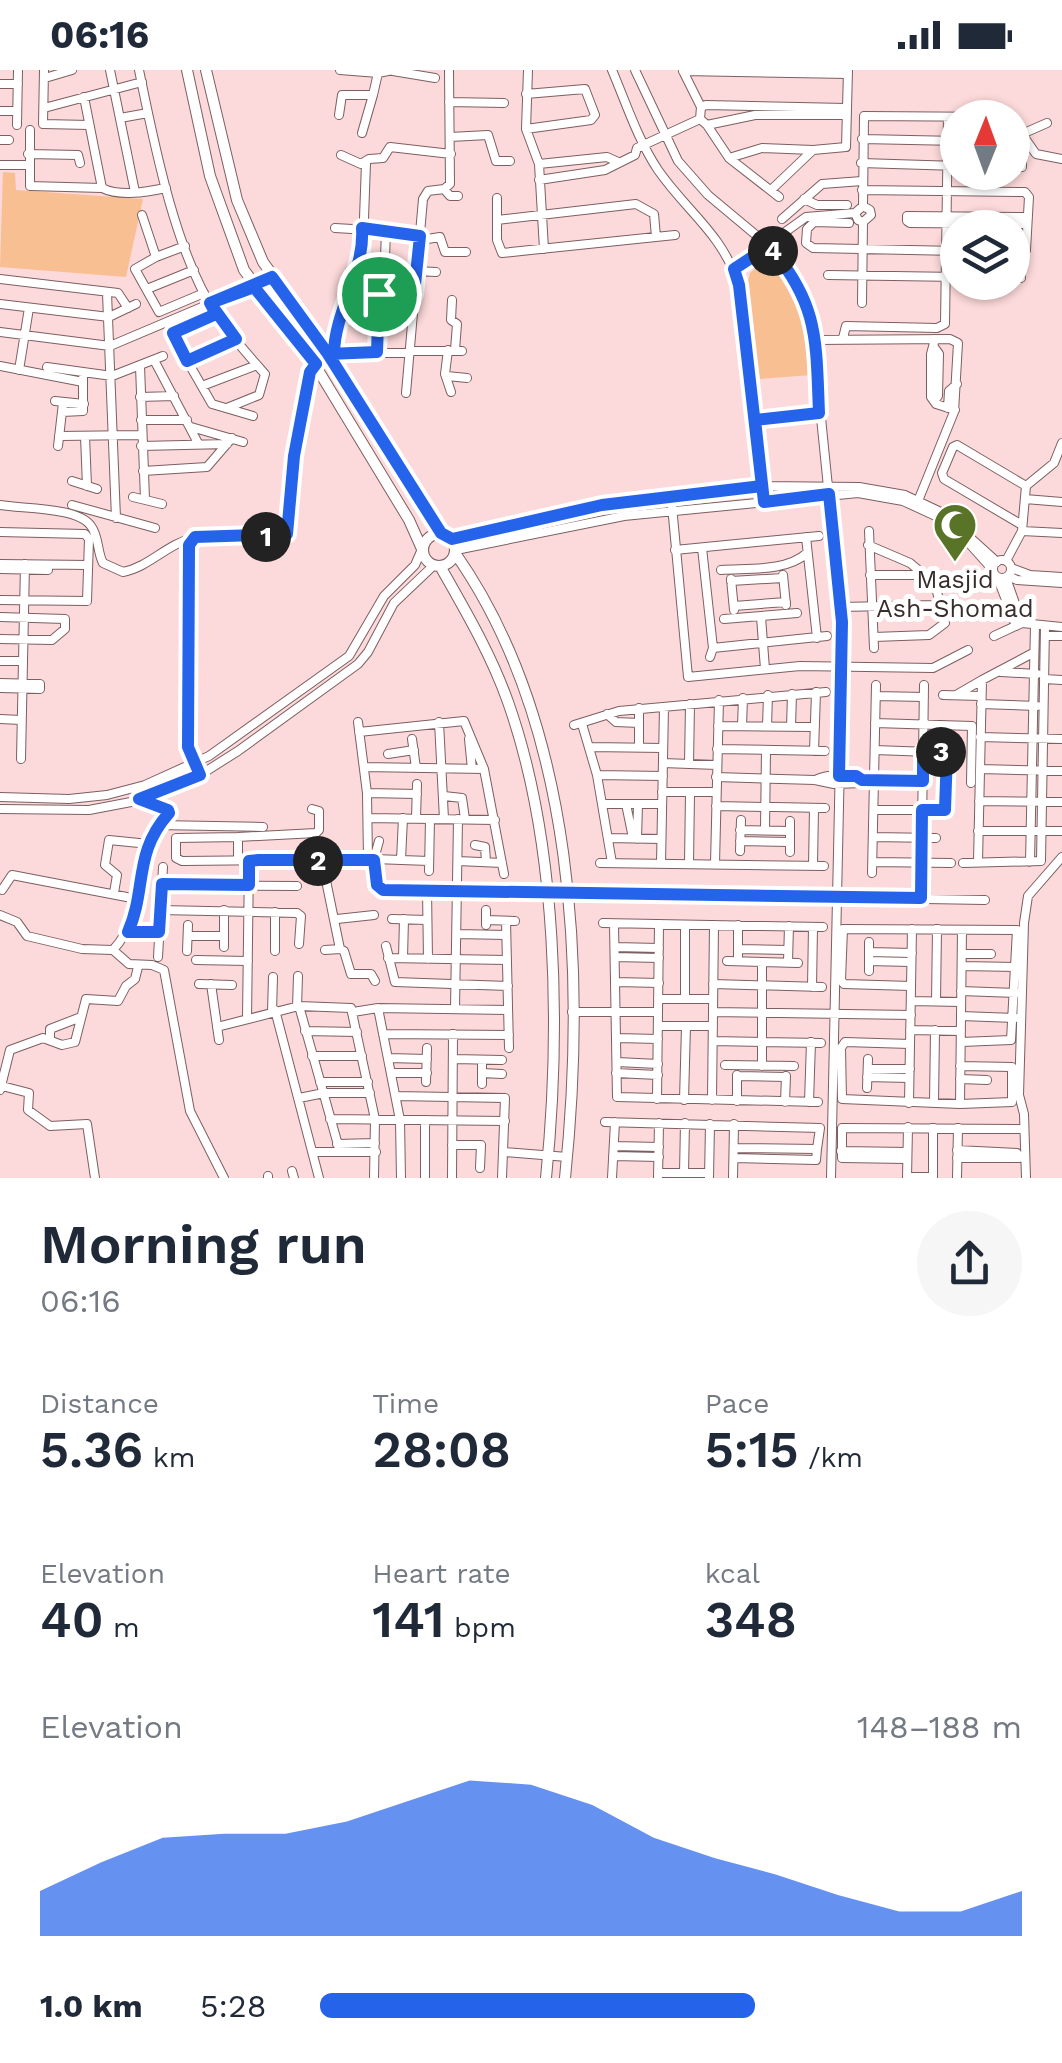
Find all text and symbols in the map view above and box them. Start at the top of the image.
text: 06:16 [50,13,149,57]
north arrow [940,100,1030,190]
map controls [940,100,1030,300]
button: layers [940,210,1030,300]
pin: 4 [748,226,798,276]
text: 4 [764,234,782,267]
pin [337,252,422,337]
icon: arrive [352,267,407,322]
mosque icon: Masjid Ash-Shomad [932,502,978,563]
pin: 1 [241,512,291,562]
text: 1 [260,520,272,553]
place label: Masjid Ash-Shomad [876,565,1034,623]
pin: 3 [916,727,966,777]
text: 3 [933,735,949,768]
pin: 2 [293,836,343,886]
text: 2 [310,844,326,877]
button: share [917,1211,1022,1316]
text: Morning run [40,1212,367,1276]
text: 06:16 [40,1282,121,1320]
text: Distance [40,1387,159,1420]
text: Time [372,1387,439,1420]
text: Pace [705,1387,769,1420]
text: 5.36 [40,1420,143,1479]
text: 28:08 [372,1420,511,1479]
text: 5:15 [705,1420,799,1479]
text: km [143,1441,195,1474]
text: /km [799,1441,863,1474]
text: Elevation [40,1557,165,1590]
text: Heart rate [372,1557,511,1590]
text: kcal [705,1557,760,1590]
text: 40 [40,1590,103,1649]
text: 141 [372,1590,445,1649]
text: 348 [705,1590,797,1649]
text: m [103,1611,140,1644]
text: bpm [445,1611,516,1644]
text: Elevation [40,1708,183,1746]
text: 148–188 m [857,1708,1022,1746]
text: 1.0 km [40,1987,143,2025]
text: 5:28 [200,1987,266,2025]

